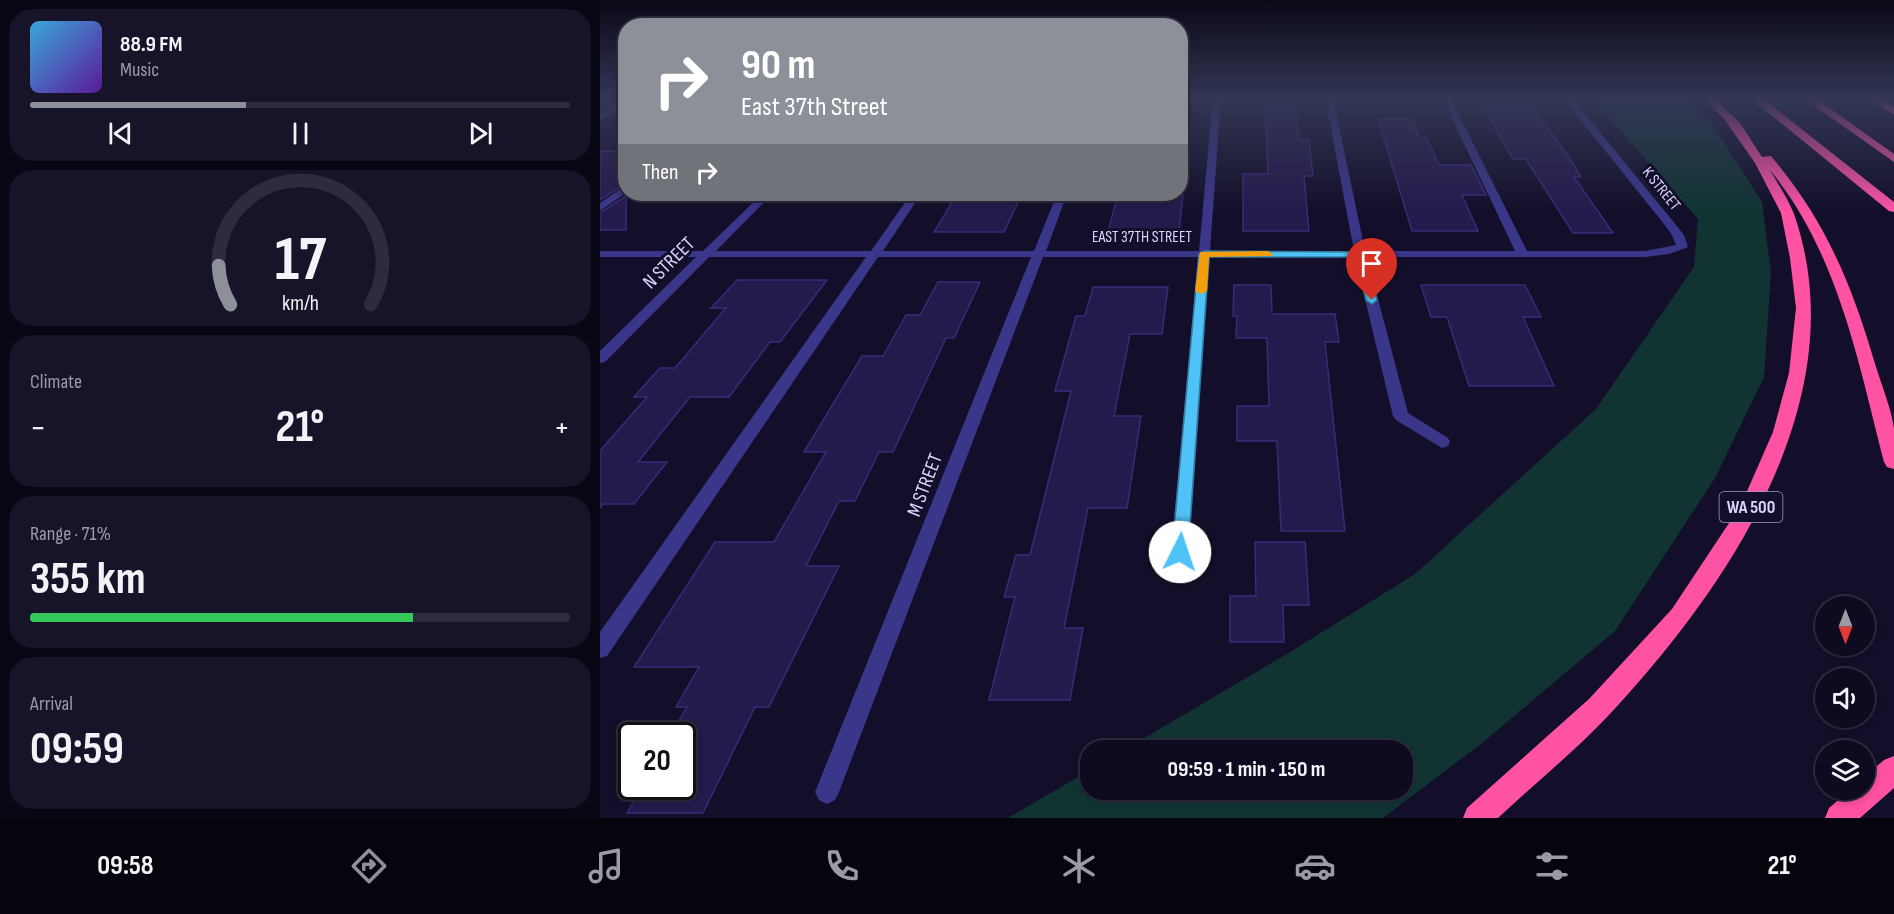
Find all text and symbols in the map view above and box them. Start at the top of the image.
text: 88.9 FM [120,31,182,58]
text: 90 m [741,40,815,91]
icon: right [642,42,720,120]
text: Music [120,58,159,82]
text: East 37th Street [741,91,888,123]
icon: previous [104,117,137,150]
icon: pause [284,117,317,150]
icon: next [464,117,497,150]
icon: right [690,156,723,189]
text: Then [642,159,678,186]
street label: K STREET [1638,164,1684,215]
text: 17 [274,223,326,298]
street label: EAST 37TH STREET [1092,228,1193,247]
street label: N STREET [638,232,700,294]
pin [1346,238,1397,300]
icon: arrive [1355,247,1388,280]
text: km/h [281,291,319,316]
text: Climate [30,370,82,394]
text: 21° [276,400,324,455]
text: − [30,408,46,448]
text: + [554,408,570,448]
street label: M STREET [902,450,948,520]
road number: WA 500 [1720,492,1782,522]
position arrow [1148,520,1212,584]
text: Range · 71% [30,522,111,546]
text: 355 km [30,552,146,607]
north arrow [1815,596,1875,656]
map controls [1815,596,1875,800]
button: sound [1815,668,1875,728]
text: Arrival [30,692,73,716]
text: 09:59 [30,722,124,777]
speed limit sign: 20 [618,722,696,800]
button: layers [1815,740,1875,800]
text: 09:59 · 1 min · 150 m [1168,756,1325,783]
icon: directions [348,845,390,887]
icon: music [585,845,627,887]
icon: phone [821,845,863,887]
icon: climate [1058,845,1100,887]
icon: car [1294,845,1336,887]
icon: filters [1531,845,1573,887]
text: 09:58 [97,850,154,882]
text: 21° [1767,850,1797,882]

